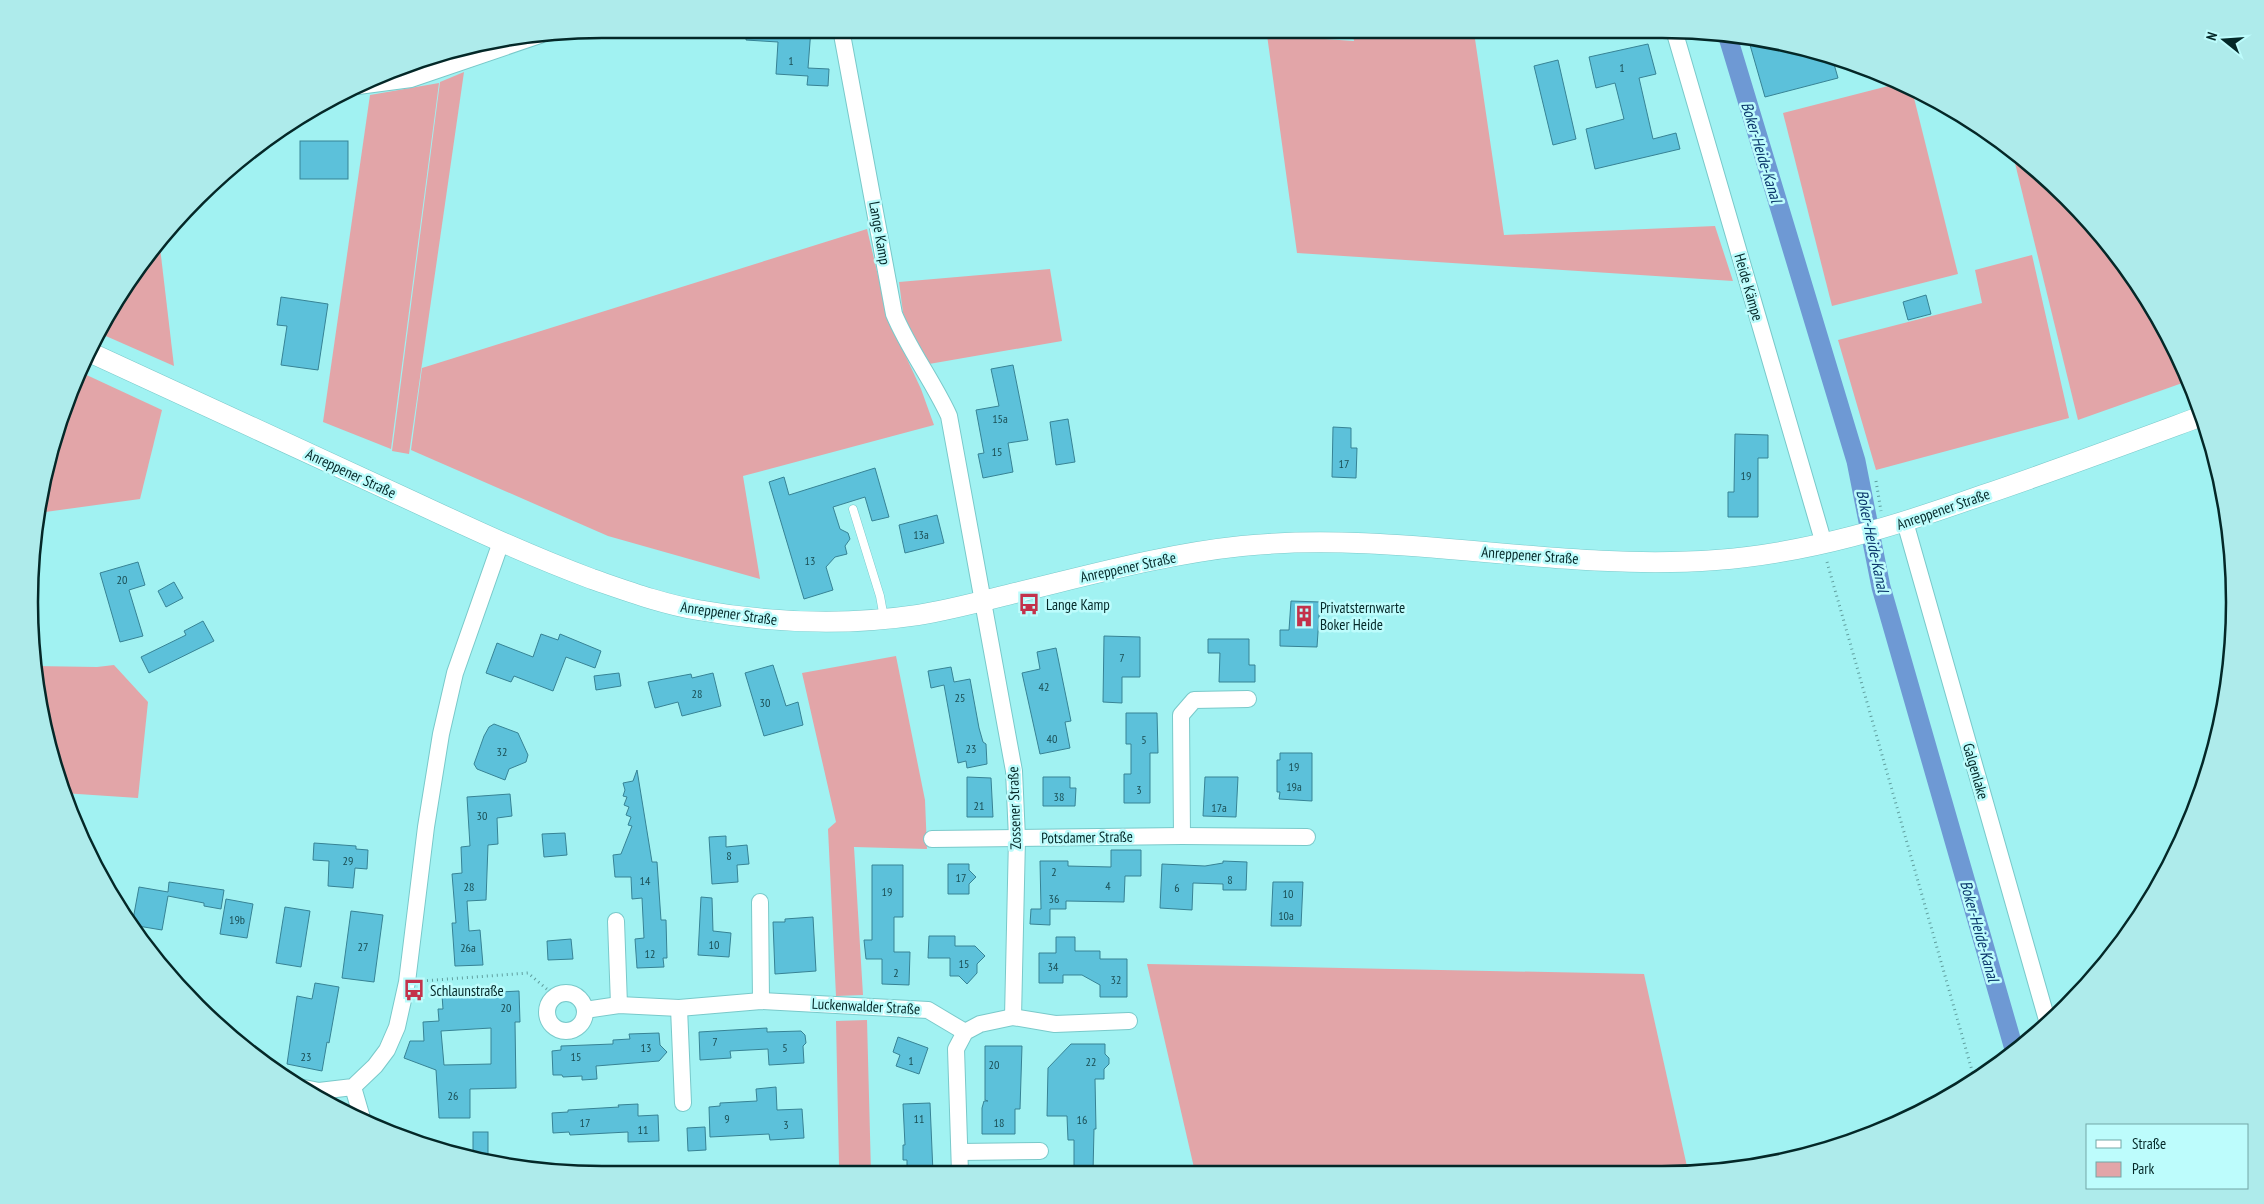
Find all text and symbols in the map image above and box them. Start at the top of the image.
north arrow [2199,15,2249,65]
text: N [2202,30,2221,42]
house number: 1 [788,53,794,68]
house number: 1 [1619,60,1625,75]
water label: Boker-Heide-Kanal [1737,99,1787,206]
street label: Lange Kamp [865,200,895,266]
street label: Heide Kämpe [1730,251,1768,323]
house number: 15a [992,411,1008,426]
street label: Anreppener Straße [303,444,399,502]
house number: 15 [992,444,1002,459]
house number: 17 [1339,456,1349,471]
house number: 19 [1741,468,1751,483]
street label: Anreppener Straße [1894,484,1992,534]
water label: Boker-Heide-Kanal [1852,488,1894,595]
house number: 13a [913,527,929,542]
street label: Anreppener Straße [1481,542,1579,568]
street label: Anreppener Straße [1078,548,1178,586]
house number: 13 [805,553,815,568]
house number: 20 [117,572,127,587]
bus stop icon: Lange Kamp [1016,591,1042,617]
place label: Lange Kamp [1046,595,1110,614]
street label: Anreppener Straße [679,597,779,629]
place label: Privatsternwarte Boker Heide [1320,598,1405,634]
building icon: Privatsternwarte Boker Heide [1291,603,1317,629]
house number: 7 [1119,650,1125,665]
house number: 42 [1039,679,1049,694]
house number: 28 [692,686,702,701]
house number: 25 [955,690,965,705]
house number: 30 [760,695,770,710]
house number: 40 [1047,731,1057,746]
house number: 5 [1141,732,1147,747]
house number: 23 [966,741,976,756]
street label: Galgenlake [1959,741,1993,801]
house number: 32 [497,744,507,759]
house number: 19 [1289,759,1299,774]
street label: Zossener Straße [1003,766,1025,850]
house number: 19a [1286,779,1302,794]
house number: 3 [1136,782,1142,797]
house number: 38 [1054,789,1064,804]
house number: 21 [974,798,984,813]
house number: 17a [1211,800,1227,815]
house number: 30 [477,808,487,823]
street label: Potsdamer Straße [1041,827,1133,847]
house number: 8 [726,848,732,863]
house number: 29 [343,853,353,868]
house number: 2 [1051,864,1057,879]
house number: 17 [956,870,966,885]
house number: 8 [1227,872,1233,887]
house number: 14 [640,873,651,888]
house number: 4 [1105,878,1111,893]
water label: Boker-Heide-Kanal [1956,878,2004,985]
house number: 28 [464,879,474,894]
house number: 6 [1174,880,1180,895]
house number: 19 [882,884,892,899]
house number: 10 [1283,886,1293,901]
house number: 36 [1049,891,1059,906]
house number: 10a [1278,908,1294,923]
house number: 19b [229,912,245,927]
house number: 10 [709,937,719,952]
house number: 27 [358,939,368,954]
house number: 26a [460,940,476,955]
house number: 12 [645,946,655,961]
house number: 15 [959,956,969,971]
house number: 34 [1048,959,1059,974]
house number: 2 [893,965,899,980]
house number: 32 [1111,972,1121,987]
bus stop icon: Schlaunstraße [401,977,427,1003]
place label: Schlaunstraße [430,981,504,1000]
street label: Luckenwalder Straße [811,994,921,1018]
house number: 20 [501,1000,511,1015]
house number: 7 [712,1034,718,1049]
house number: 13 [641,1040,651,1055]
house number: 5 [782,1040,788,1055]
house number: 23 [301,1049,311,1064]
house number: 15 [571,1049,581,1064]
house number: 1 [908,1053,914,1068]
house number: 22 [1086,1054,1096,1069]
house number: 20 [989,1057,999,1072]
house number: 26 [448,1088,458,1103]
house number: 9 [724,1111,730,1126]
house number: 11 [914,1111,924,1126]
house number: 16 [1077,1112,1087,1127]
house number: 17 [580,1115,590,1130]
house number: 18 [994,1115,1004,1130]
house number: 3 [783,1117,789,1132]
house number: 11 [638,1122,648,1137]
legend [2086,1124,2249,1189]
text: Straße [2132,1134,2166,1153]
text: Park [2132,1159,2154,1178]

